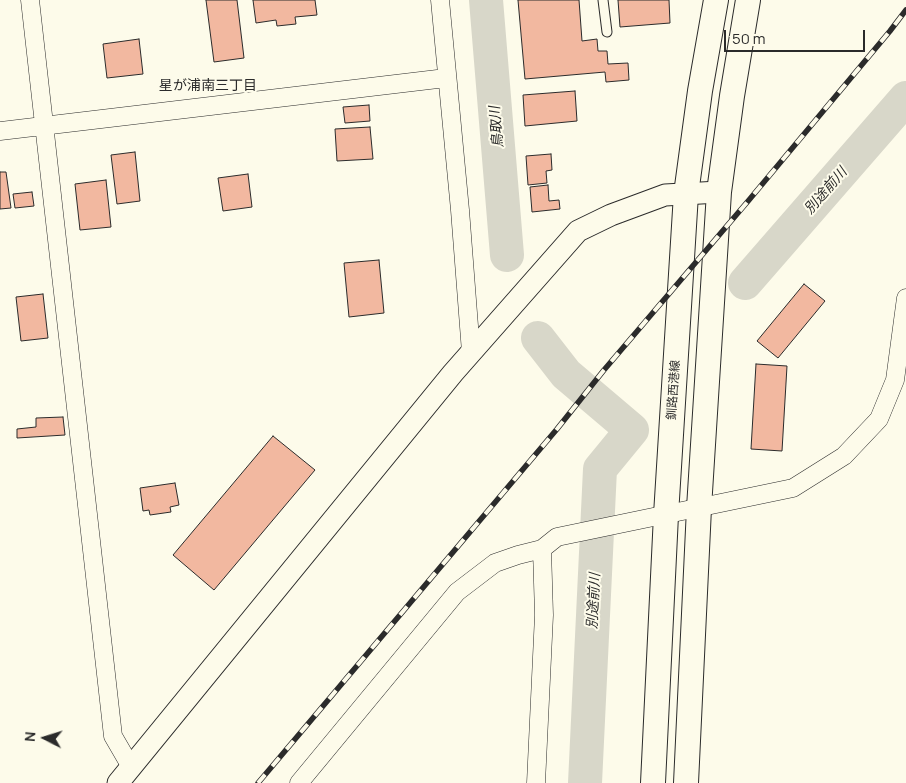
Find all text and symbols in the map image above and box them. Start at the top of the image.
scale bar [726,20,867,52]
text: 50 m [732,28,766,49]
district label: 星が浦南三丁目 [159,78,257,94]
water label: 鳥取川 [487,105,507,149]
water label: 別途前川 [801,164,851,218]
street label: 釧路西港線 [665,360,683,420]
water label: 別途前川 [584,573,604,629]
north arrow [20,713,70,763]
text: N [20,731,39,742]

